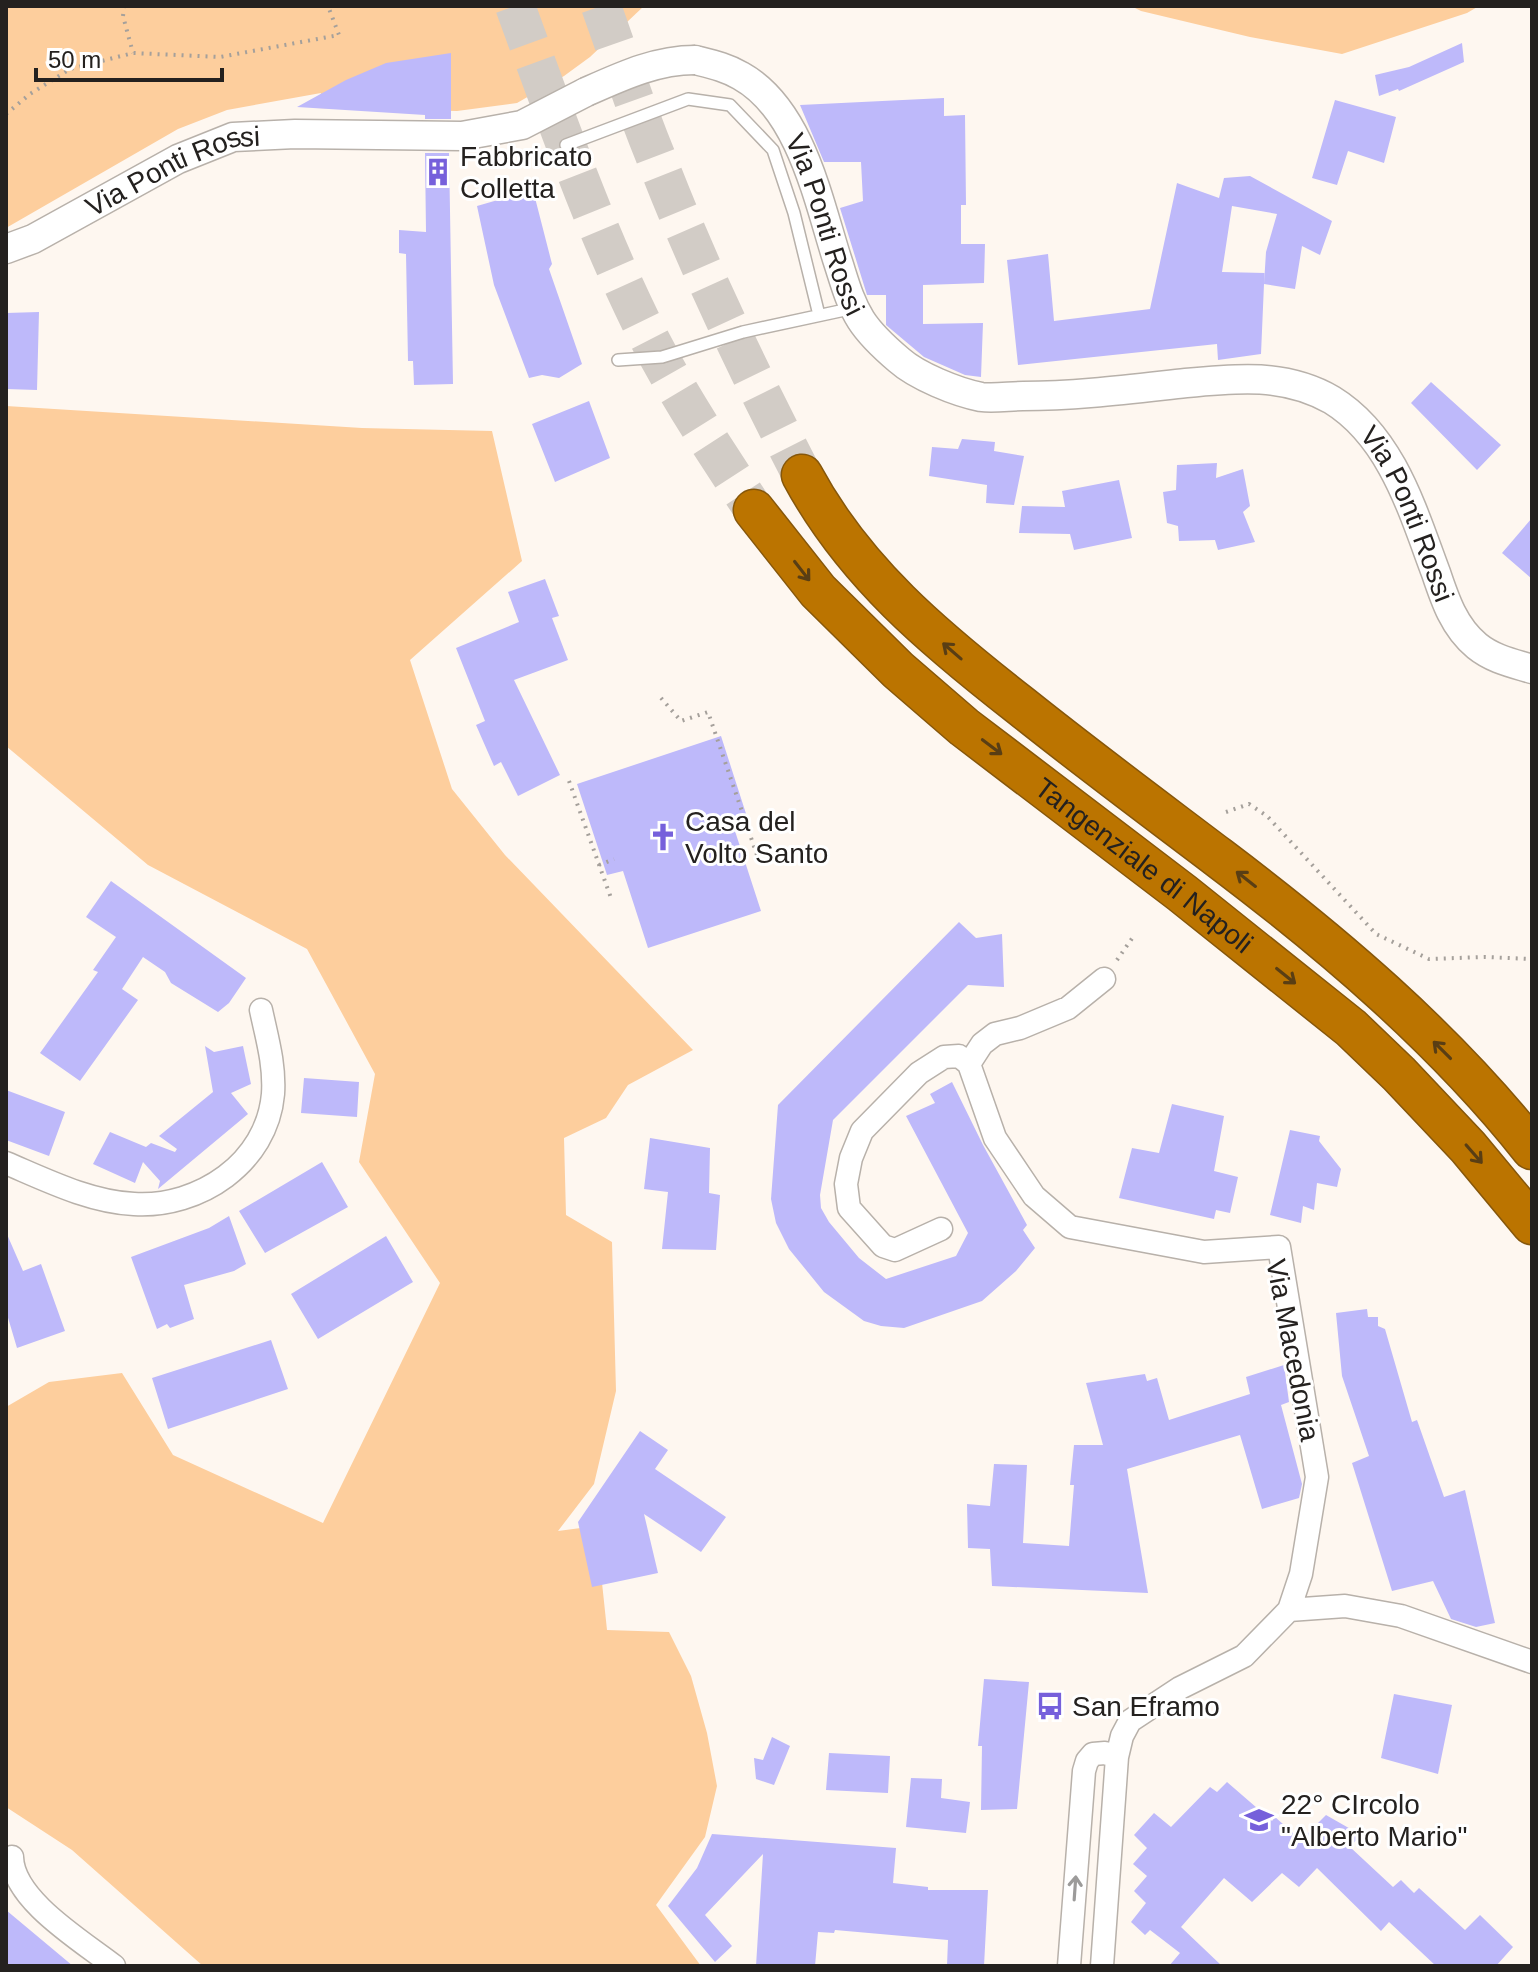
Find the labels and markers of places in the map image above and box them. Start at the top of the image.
place label: Fabbricato Colletta [460,141,592,204]
building icon: Fabbricato Colletta [423,157,453,187]
place label: Casa del Volto Santo [685,806,828,869]
church icon: Casa del Volto Santo [648,822,678,852]
bus stop icon: San Eframo [1035,1691,1065,1721]
place label: San Eframo [1072,1691,1220,1722]
place label: 22° CIrcolo "Alberto Mario" [1281,1789,1467,1852]
school or university icon: 22° CIrcolo "Alberto Mario" [1244,1805,1274,1835]

